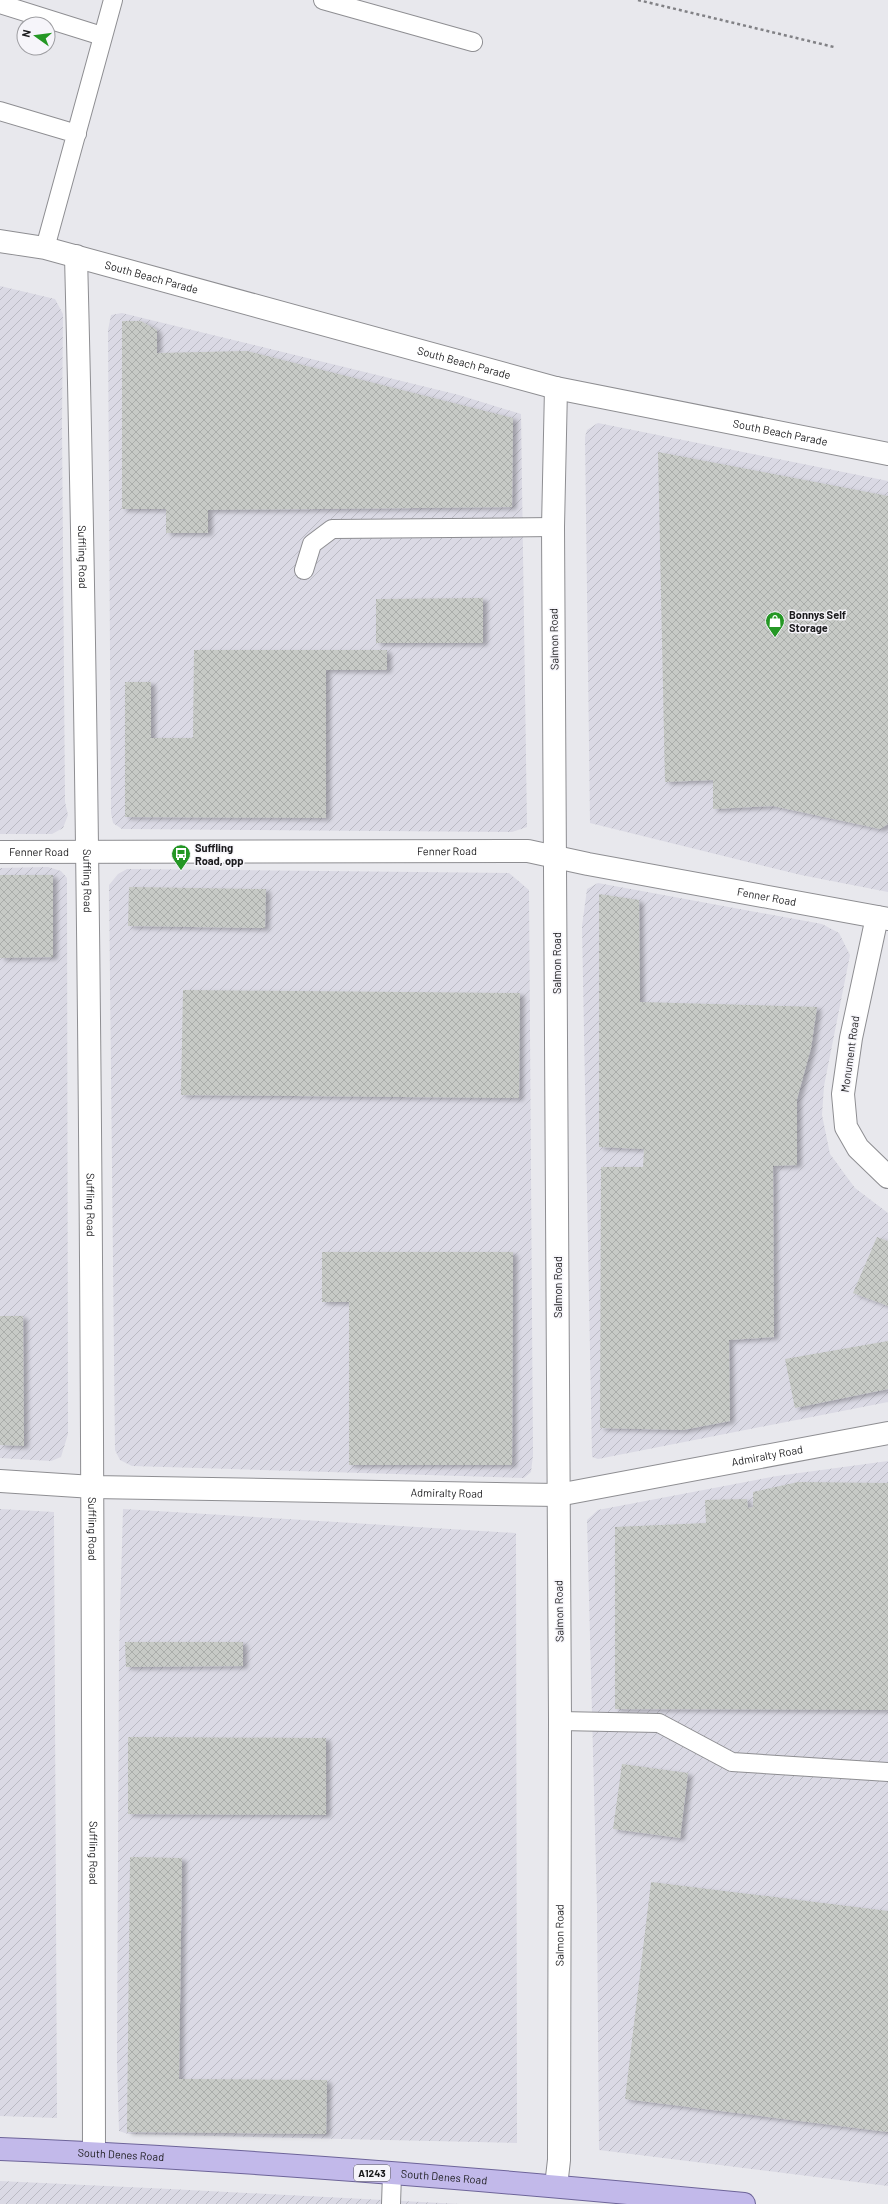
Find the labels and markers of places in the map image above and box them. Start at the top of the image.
place label: Bonnys Self Storage [789,608,846,634]
shop icon: Bonnys Self Storage [764,610,786,638]
place label: Suffling Road, opp [195,841,244,867]
bus stop icon: Suffling Road, opp [170,843,192,871]

